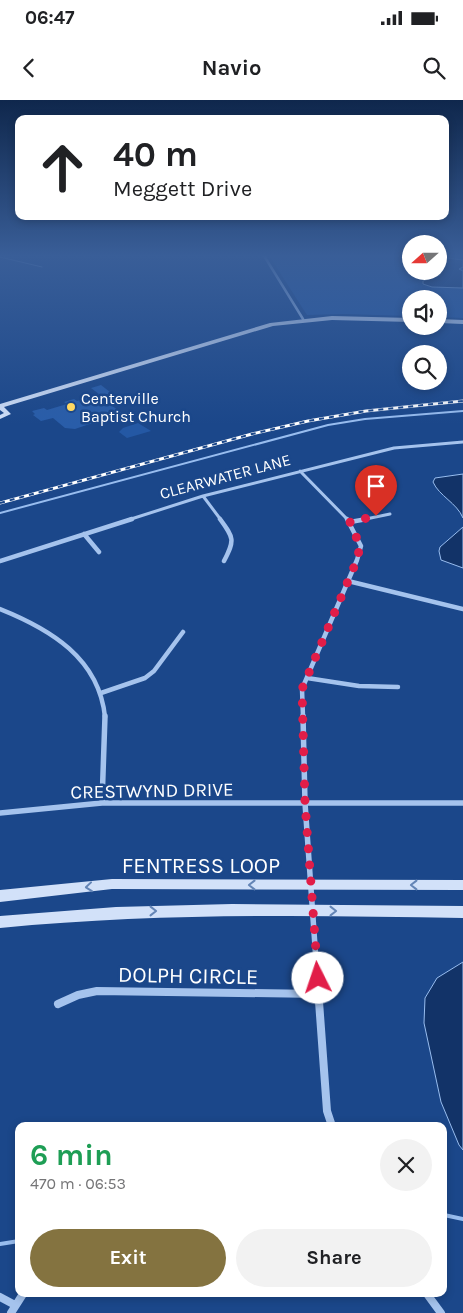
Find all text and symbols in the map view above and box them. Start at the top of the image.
text: 06:47 [25,7,74,29]
icon: back [15,54,43,82]
icon: search [420,54,448,82]
text: Navio [202,55,261,81]
text: 40 m [113,134,198,175]
icon: ahead [30,135,95,200]
text: Meggett Drive [113,176,252,202]
north arrow [402,235,448,280]
map controls [402,235,447,390]
button: sound [402,290,447,335]
button: search [402,345,447,390]
place label: Centerville Baptist Church [81,389,191,426]
marker: Centerville Baptist Church [65,401,77,413]
street label: CLEARWATER LANE [158,450,293,503]
pin [355,465,397,516]
icon: arrive [362,472,390,500]
street label: CRESTWYND DRIVE [70,779,234,803]
street label: FENTRESS LOOP [122,853,280,879]
one-way arrow [248,880,256,890]
one-way arrow [410,880,418,890]
one-way arrow [85,881,93,892]
one-way arrow [150,906,157,916]
one-way arrow [330,906,337,916]
position arrow [291,951,343,1003]
street label: DOLPH CIRCLE [118,962,258,990]
text: 6 min [30,1137,113,1173]
button: close [380,1139,432,1191]
text: 470 m · 06:53 [30,1174,126,1193]
button: Exit [30,1229,226,1287]
button: Share [236,1229,432,1287]

